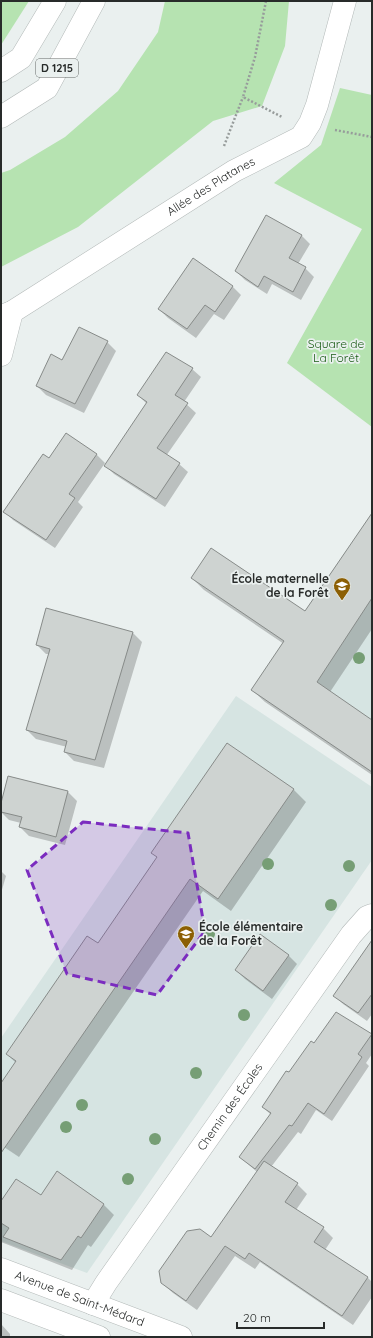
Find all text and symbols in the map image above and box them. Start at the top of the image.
road number: D 1215 [36,59,78,77]
street label: Allée des Platanes [164,153,258,219]
park label: Square de La Forêt [308,336,365,365]
place label: École maternelle de la Forêt [231,571,329,600]
school or university icon: École maternelle de la Forêt [332,576,352,601]
place label: École élémentaire de la Forêt [199,919,303,948]
school or university icon: École élémentaire de la Forêt [176,924,196,949]
street label: Chemin des Écoles [194,1060,266,1153]
street label: Avenue de Saint-Médard [13,1267,146,1329]
scale bar [237,1304,324,1330]
text: 20 m [243,1310,271,1325]

